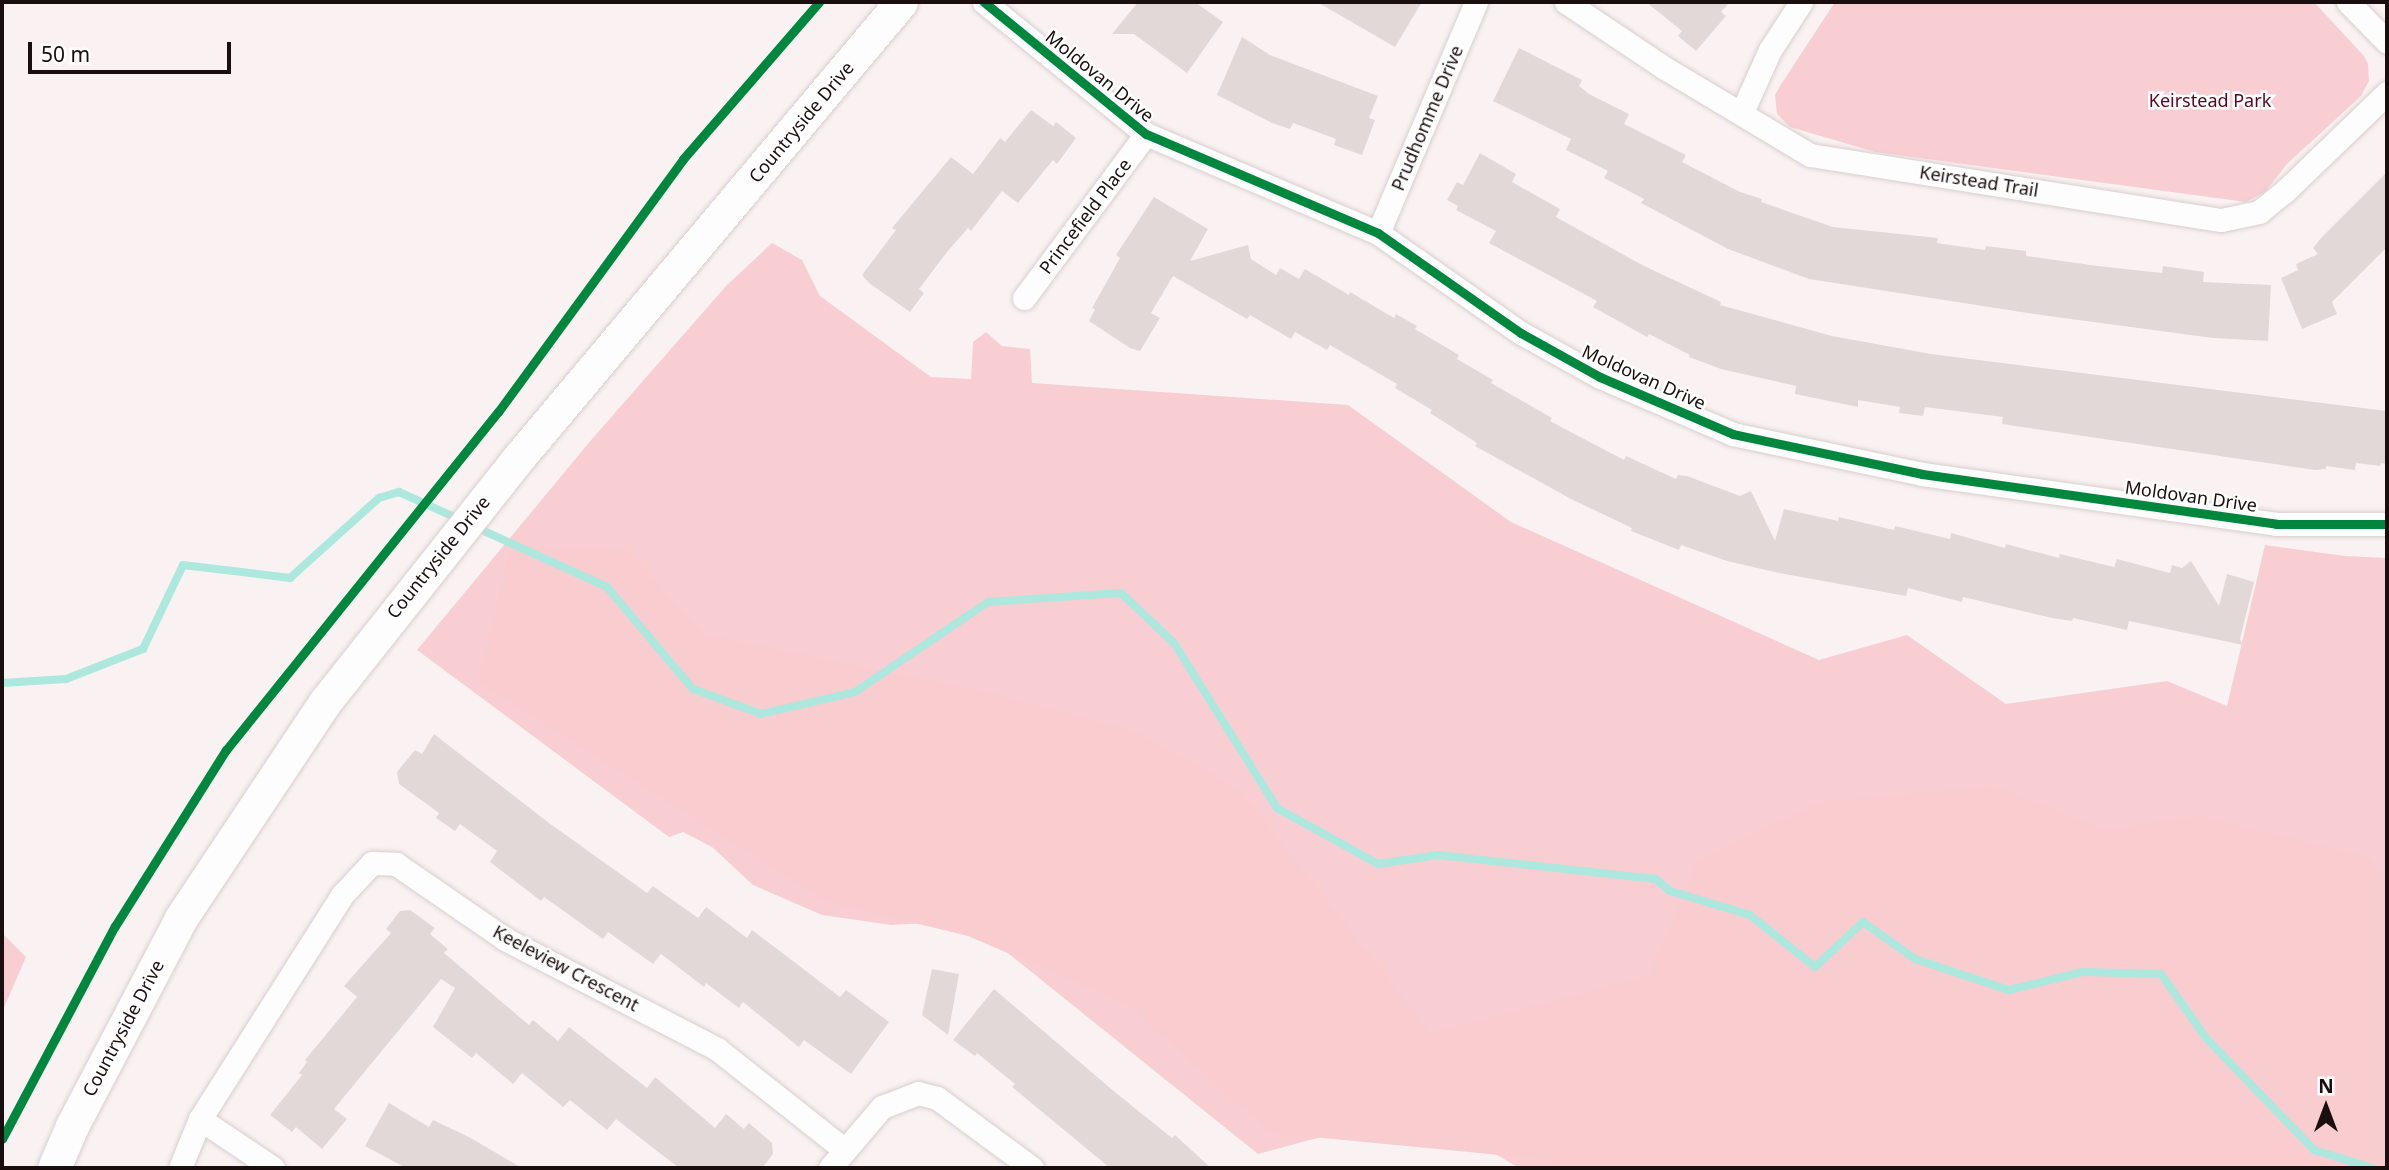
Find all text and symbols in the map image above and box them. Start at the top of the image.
street label: Moldovan Drive [1042,26,1158,126]
scale bar [32,28,234,72]
text: 50 m [41,40,90,68]
street label: Prudhomme Drive [1387,42,1467,194]
street label: Countryside Drive [744,57,858,187]
park label: Keirstead Park [2149,89,2271,111]
street label: Princefield Place [1035,154,1135,278]
street label: Keirstead Trail [1918,161,2040,201]
street label: Moldovan Drive [1579,340,1709,414]
street label: Moldovan Drive [2124,476,2258,516]
street label: Countryside Drive [382,491,494,623]
street label: Keeleview Crescent [489,920,643,1016]
street label: Countryside Drive [78,956,168,1100]
north arrow [2291,1072,2361,1142]
text: N [2318,1073,2334,1099]

